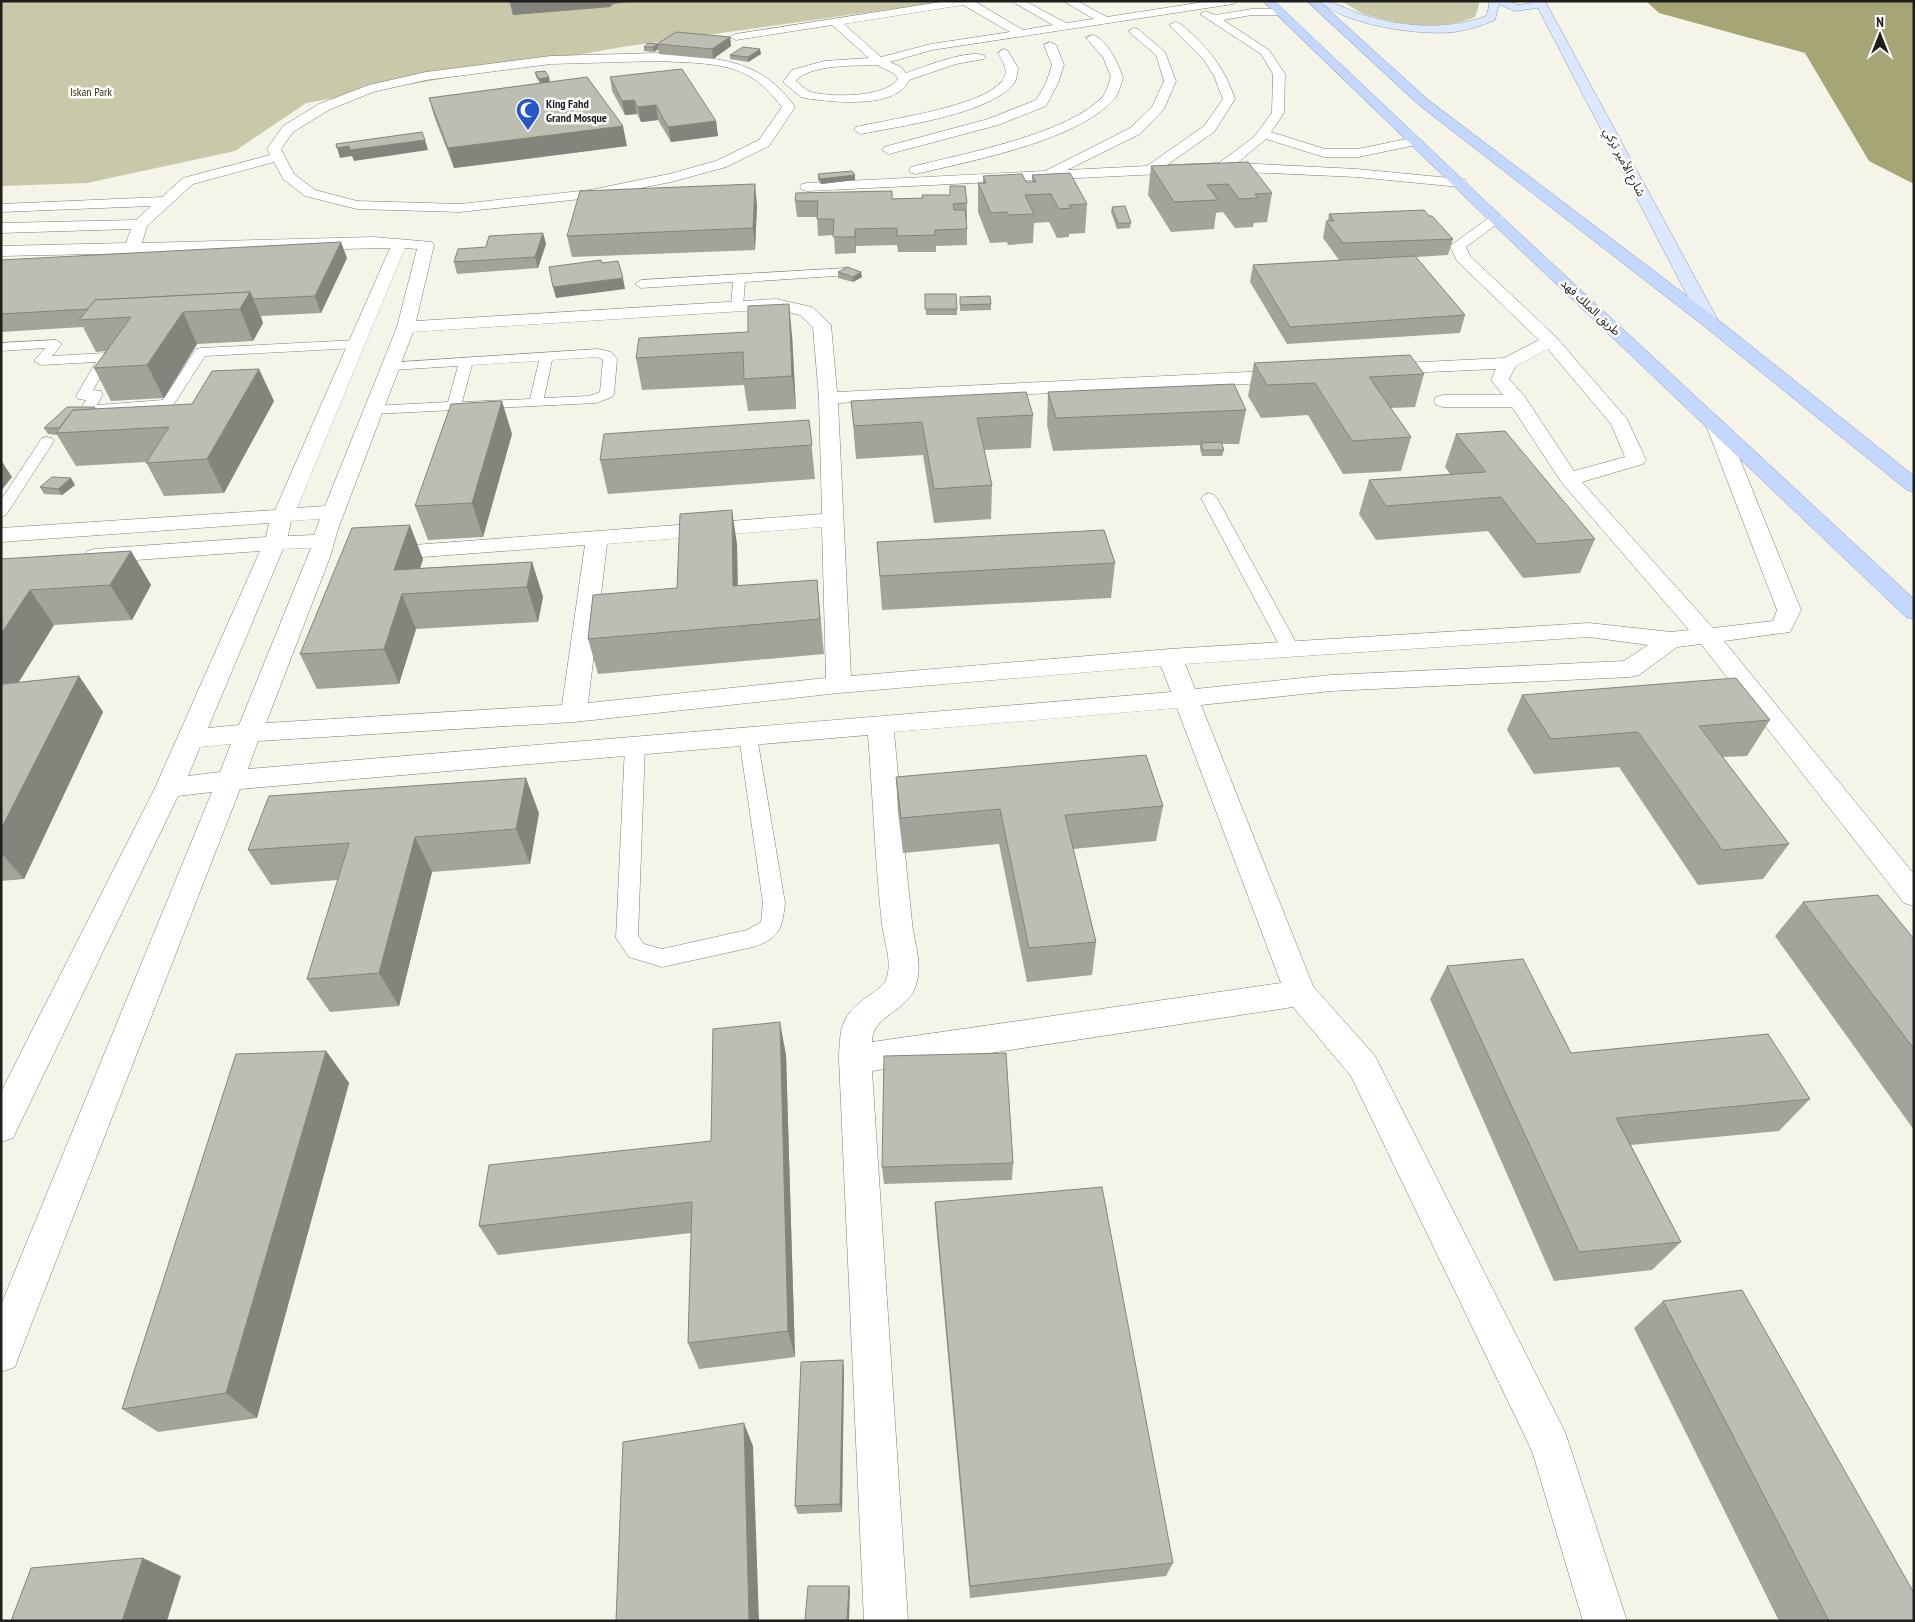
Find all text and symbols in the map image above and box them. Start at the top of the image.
north arrow [1855,10,1905,60]
text: N [1876,13,1884,31]
park label: Iskan Park [70,84,112,99]
place label: King Fahd Grand Mosque [546,96,607,125]
mosque icon: King Fahd Grand Mosque [515,97,541,131]
street label: شارع الأمير تركي [1598,125,1649,200]
street label: طريق الملك فهد [1557,275,1624,339]

